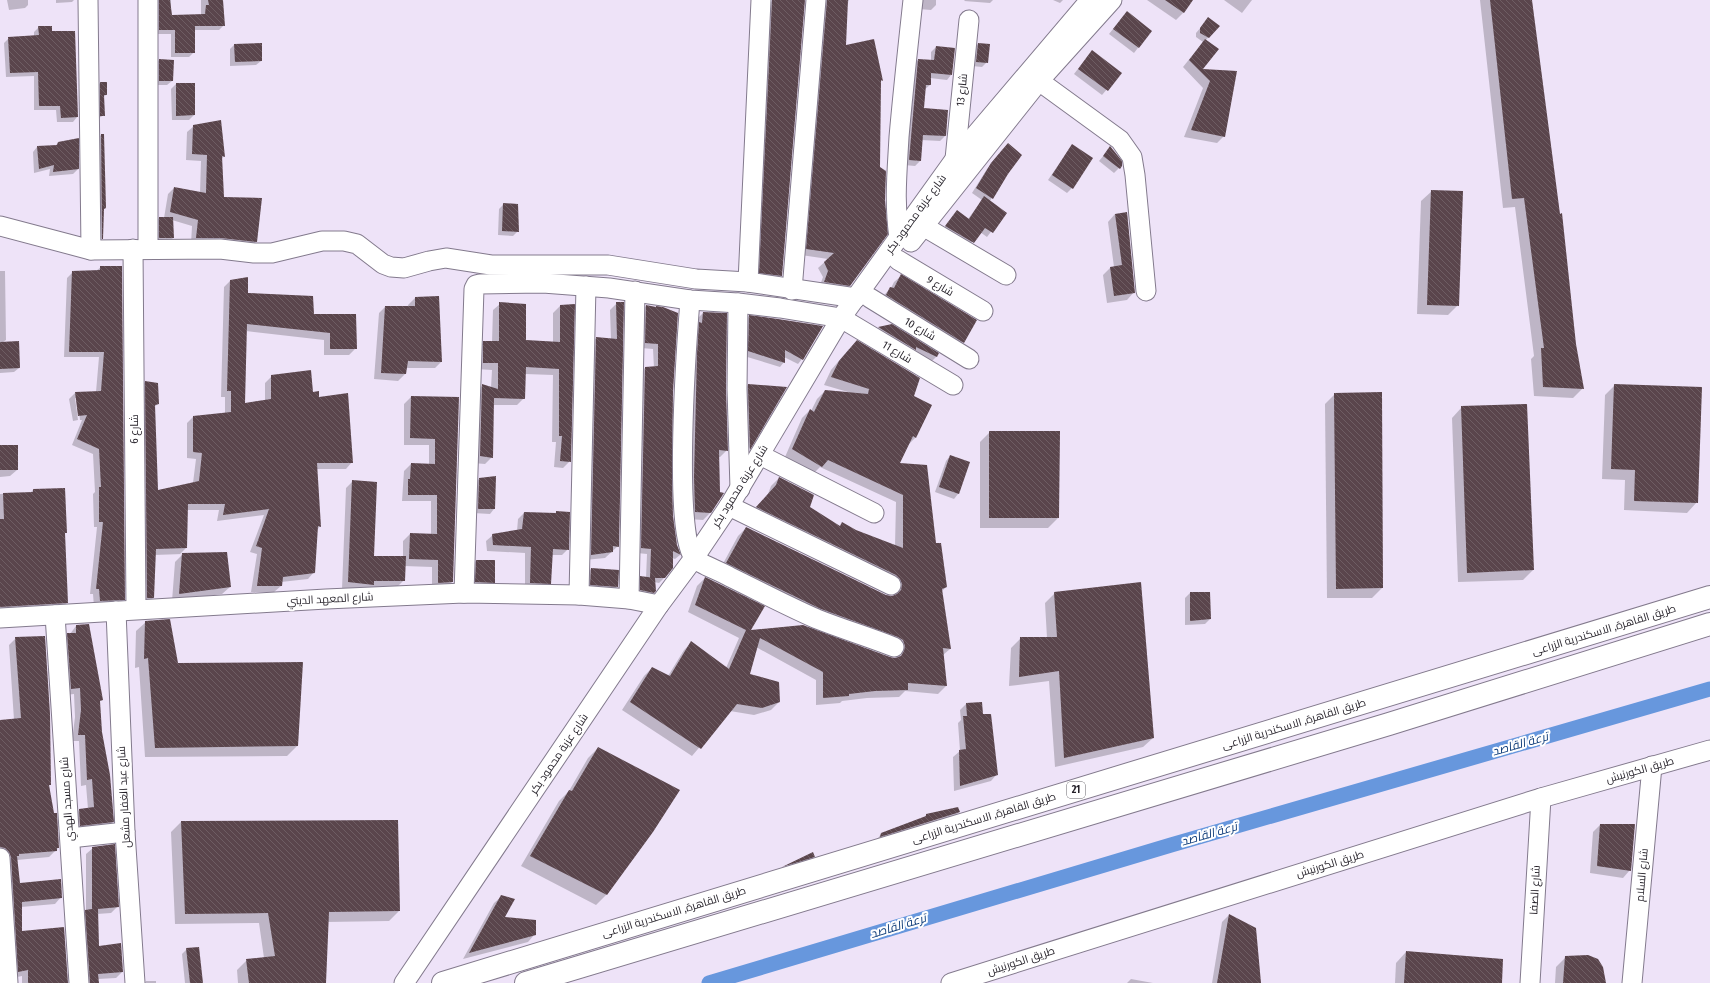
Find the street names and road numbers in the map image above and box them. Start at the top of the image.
street label: شارع 13 [954,73,971,107]
street label: شارع عزبة محمود بكر [882,172,950,257]
street label: شارع 9 [924,273,956,300]
street label: شارع 10 [902,315,938,344]
street label: شارع 11 [879,338,914,367]
street label: شارع 6 [128,414,142,444]
street label: شارع عزبة محمود بكر [709,443,771,531]
street label: شارع المعهد الديني [286,590,374,610]
street label: طريق القاهرة, الاسكندرية الزراعى [1530,602,1678,658]
street label: طريق القاهرة, الاسكندرية الزراعى [1220,696,1368,752]
street label: شارع عزبة محمود بكر [527,711,592,798]
street label: شارع عبد الغفار مشعل [115,746,134,848]
street label: طريق الكورنيش [1605,754,1675,786]
street label: شارع مسجد الهدي [58,756,78,842]
road number: 21 [1067,782,1085,798]
street label: طريق القاهرة, الاسكندرية الزراعى [910,790,1058,846]
street label: طريق الكورنيش [1295,848,1365,880]
street label: شارع السلام [1633,848,1652,902]
street label: شارع الصفا [1527,865,1544,915]
street label: طريق القاهرة, الاسكندرية الزراعى [600,884,748,940]
street label: طريق الكورنيش [986,944,1056,978]

